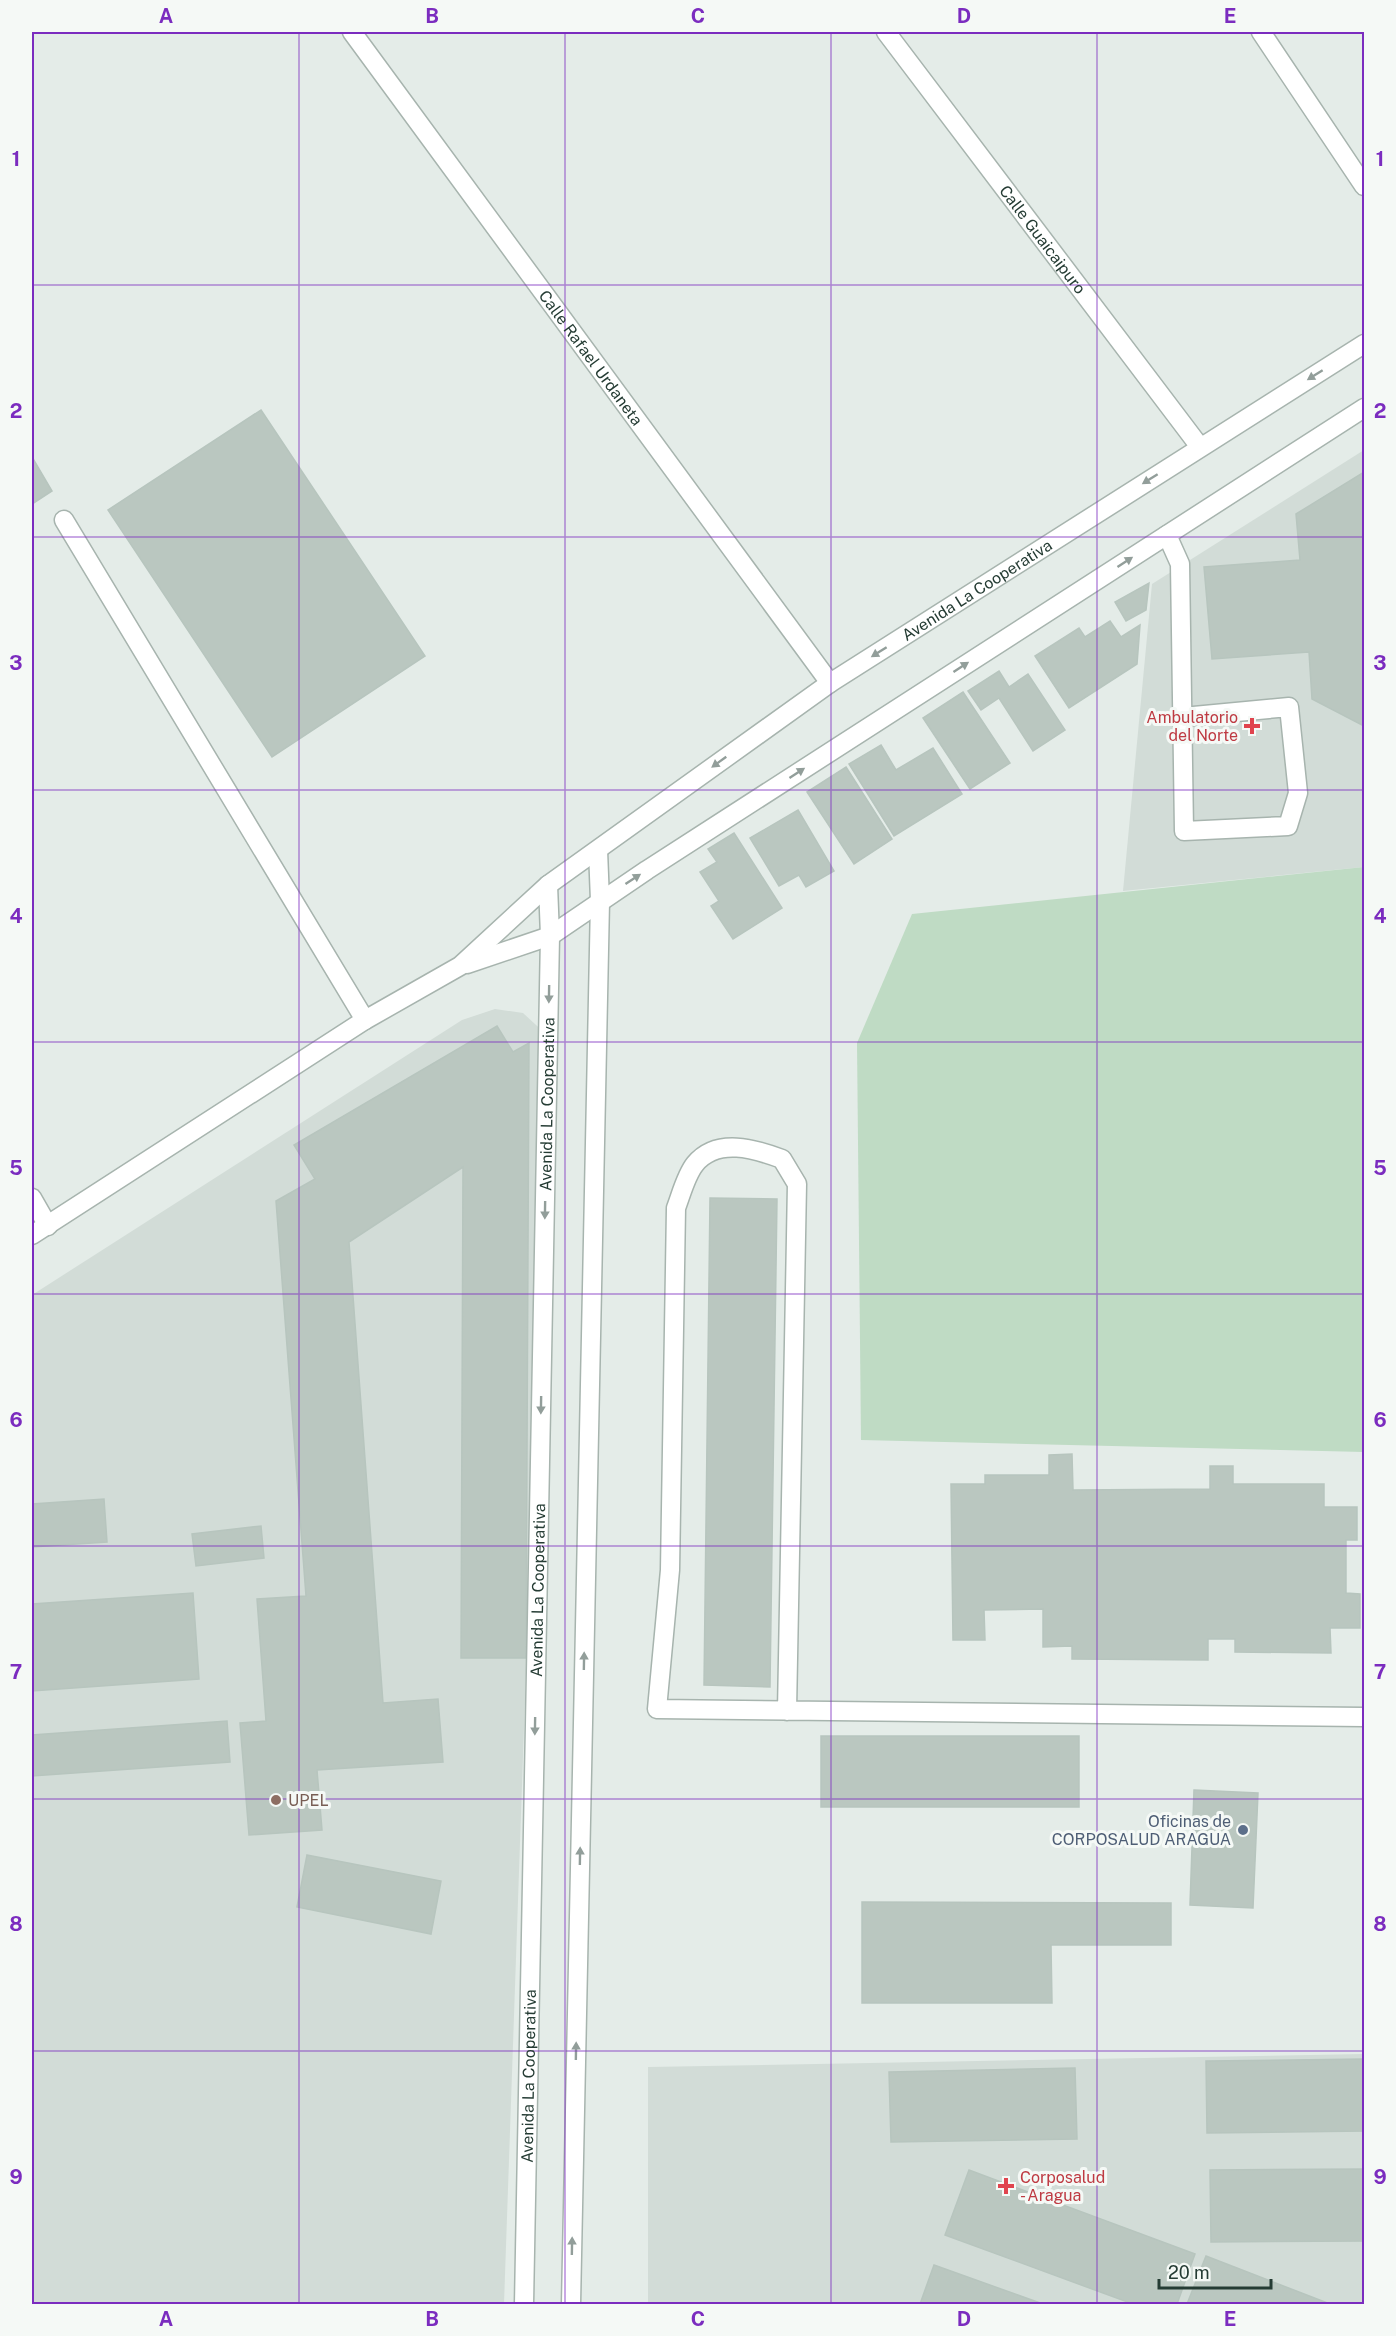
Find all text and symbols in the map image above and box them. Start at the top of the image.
text: A [159,4,173,28]
text: B [425,4,439,28]
text: C [691,4,705,28]
text: D [957,4,971,28]
text: E [1224,4,1236,28]
text: 1 [12,147,20,171]
text: 1 [1376,147,1384,171]
street label: Calle Guaicaipuro [995,182,1090,298]
street label: Calle Rafael Urdaneta [535,287,647,429]
one-way arrow [1307,370,1323,381]
text: 2 [10,399,22,423]
text: 2 [1374,399,1386,423]
one-way arrow [1142,474,1158,485]
street label: Avenida La Cooperativa [899,536,1056,645]
one-way arrow [1117,557,1133,568]
one-way arrow [871,646,887,657]
text: 3 [9,651,23,675]
text: 3 [1373,651,1387,675]
one-way arrow [953,662,969,673]
place label: Ambulatorio del Norte [1146,708,1238,745]
marker: Ambulatorio del Norte [1243,717,1261,735]
one-way arrow [711,756,727,768]
one-way arrow [789,768,805,779]
one-way arrow [625,874,641,885]
text: 4 [9,904,23,928]
text: 4 [1373,904,1387,928]
one-way arrow [544,985,554,1004]
street label: Avenida La Cooperativa [536,1017,558,1191]
text: 5 [9,1156,23,1180]
text: 5 [1373,1156,1387,1180]
one-way arrow [540,1201,550,1220]
one-way arrow [536,1396,546,1415]
text: 6 [9,1408,23,1432]
text: 6 [1373,1408,1387,1432]
street label: Avenida La Cooperativa [527,1503,549,1677]
one-way arrow [579,1652,589,1671]
text: 7 [10,1660,22,1684]
text: 7 [1374,1660,1386,1684]
one-way arrow [530,1717,540,1736]
place label: UPEL [288,1791,329,1810]
marker: UPEL [269,1793,283,1807]
place label: Oficinas de CORPOSALUD ARAGUA [1052,1812,1231,1849]
marker: Oficinas de CORPOSALUD ARAGUA [1236,1823,1250,1837]
one-way arrow [575,1847,585,1866]
text: 8 [9,1912,23,1936]
text: 8 [1373,1912,1387,1936]
street label: Avenida La Cooperativa [518,1989,540,2163]
one-way arrow [571,2042,581,2061]
text: 9 [9,2165,23,2189]
text: 9 [1373,2165,1387,2189]
place label: Corposalud - Aragua [1020,2168,1105,2205]
marker: Corposalud - Aragua [997,2177,1015,2195]
one-way arrow [567,2237,577,2256]
scale bar [1159,2252,1272,2290]
text: 20 m [1168,2262,1210,2283]
text: A [159,2307,173,2331]
text: B [425,2307,439,2331]
text: C [691,2307,705,2331]
text: D [957,2307,971,2331]
text: E [1224,2307,1236,2331]

